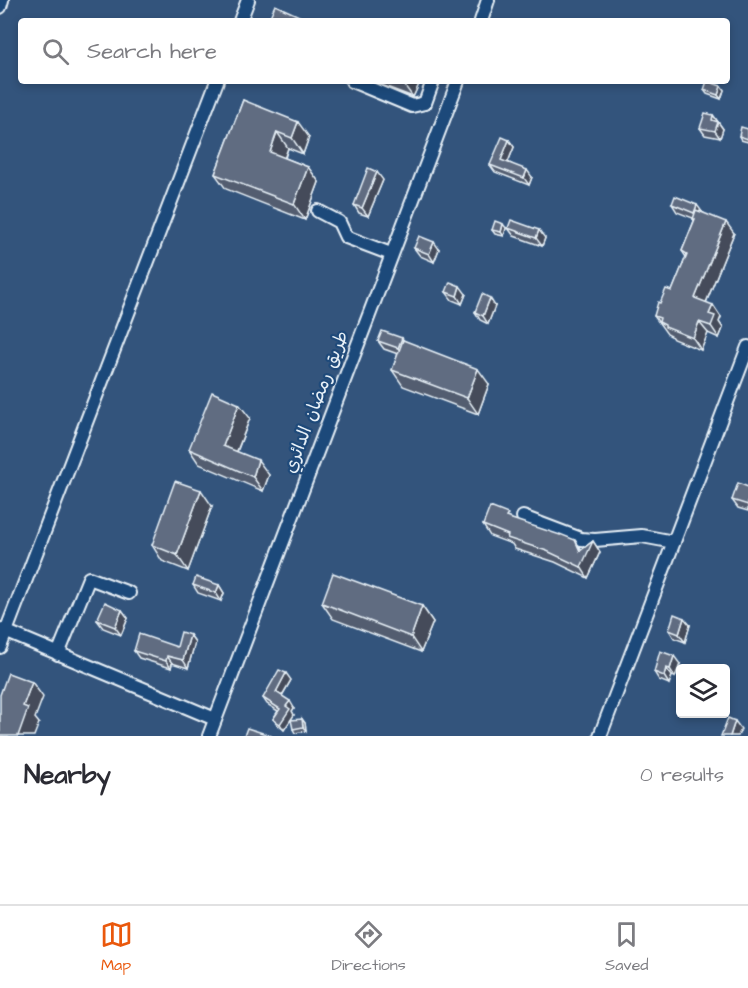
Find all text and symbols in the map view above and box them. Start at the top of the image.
search box [18,18,730,84]
icon: search [39,35,72,68]
text: Search here [87,36,217,67]
street label: طريق رمضان الدائري [277,327,355,477]
map controls [676,664,730,718]
button: layers [676,664,730,718]
text: Nearby [24,757,111,793]
text: 0 results [640,761,724,789]
tab: Map [100,918,133,976]
tab: Directions [332,918,406,976]
tab: Saved [605,918,648,976]

